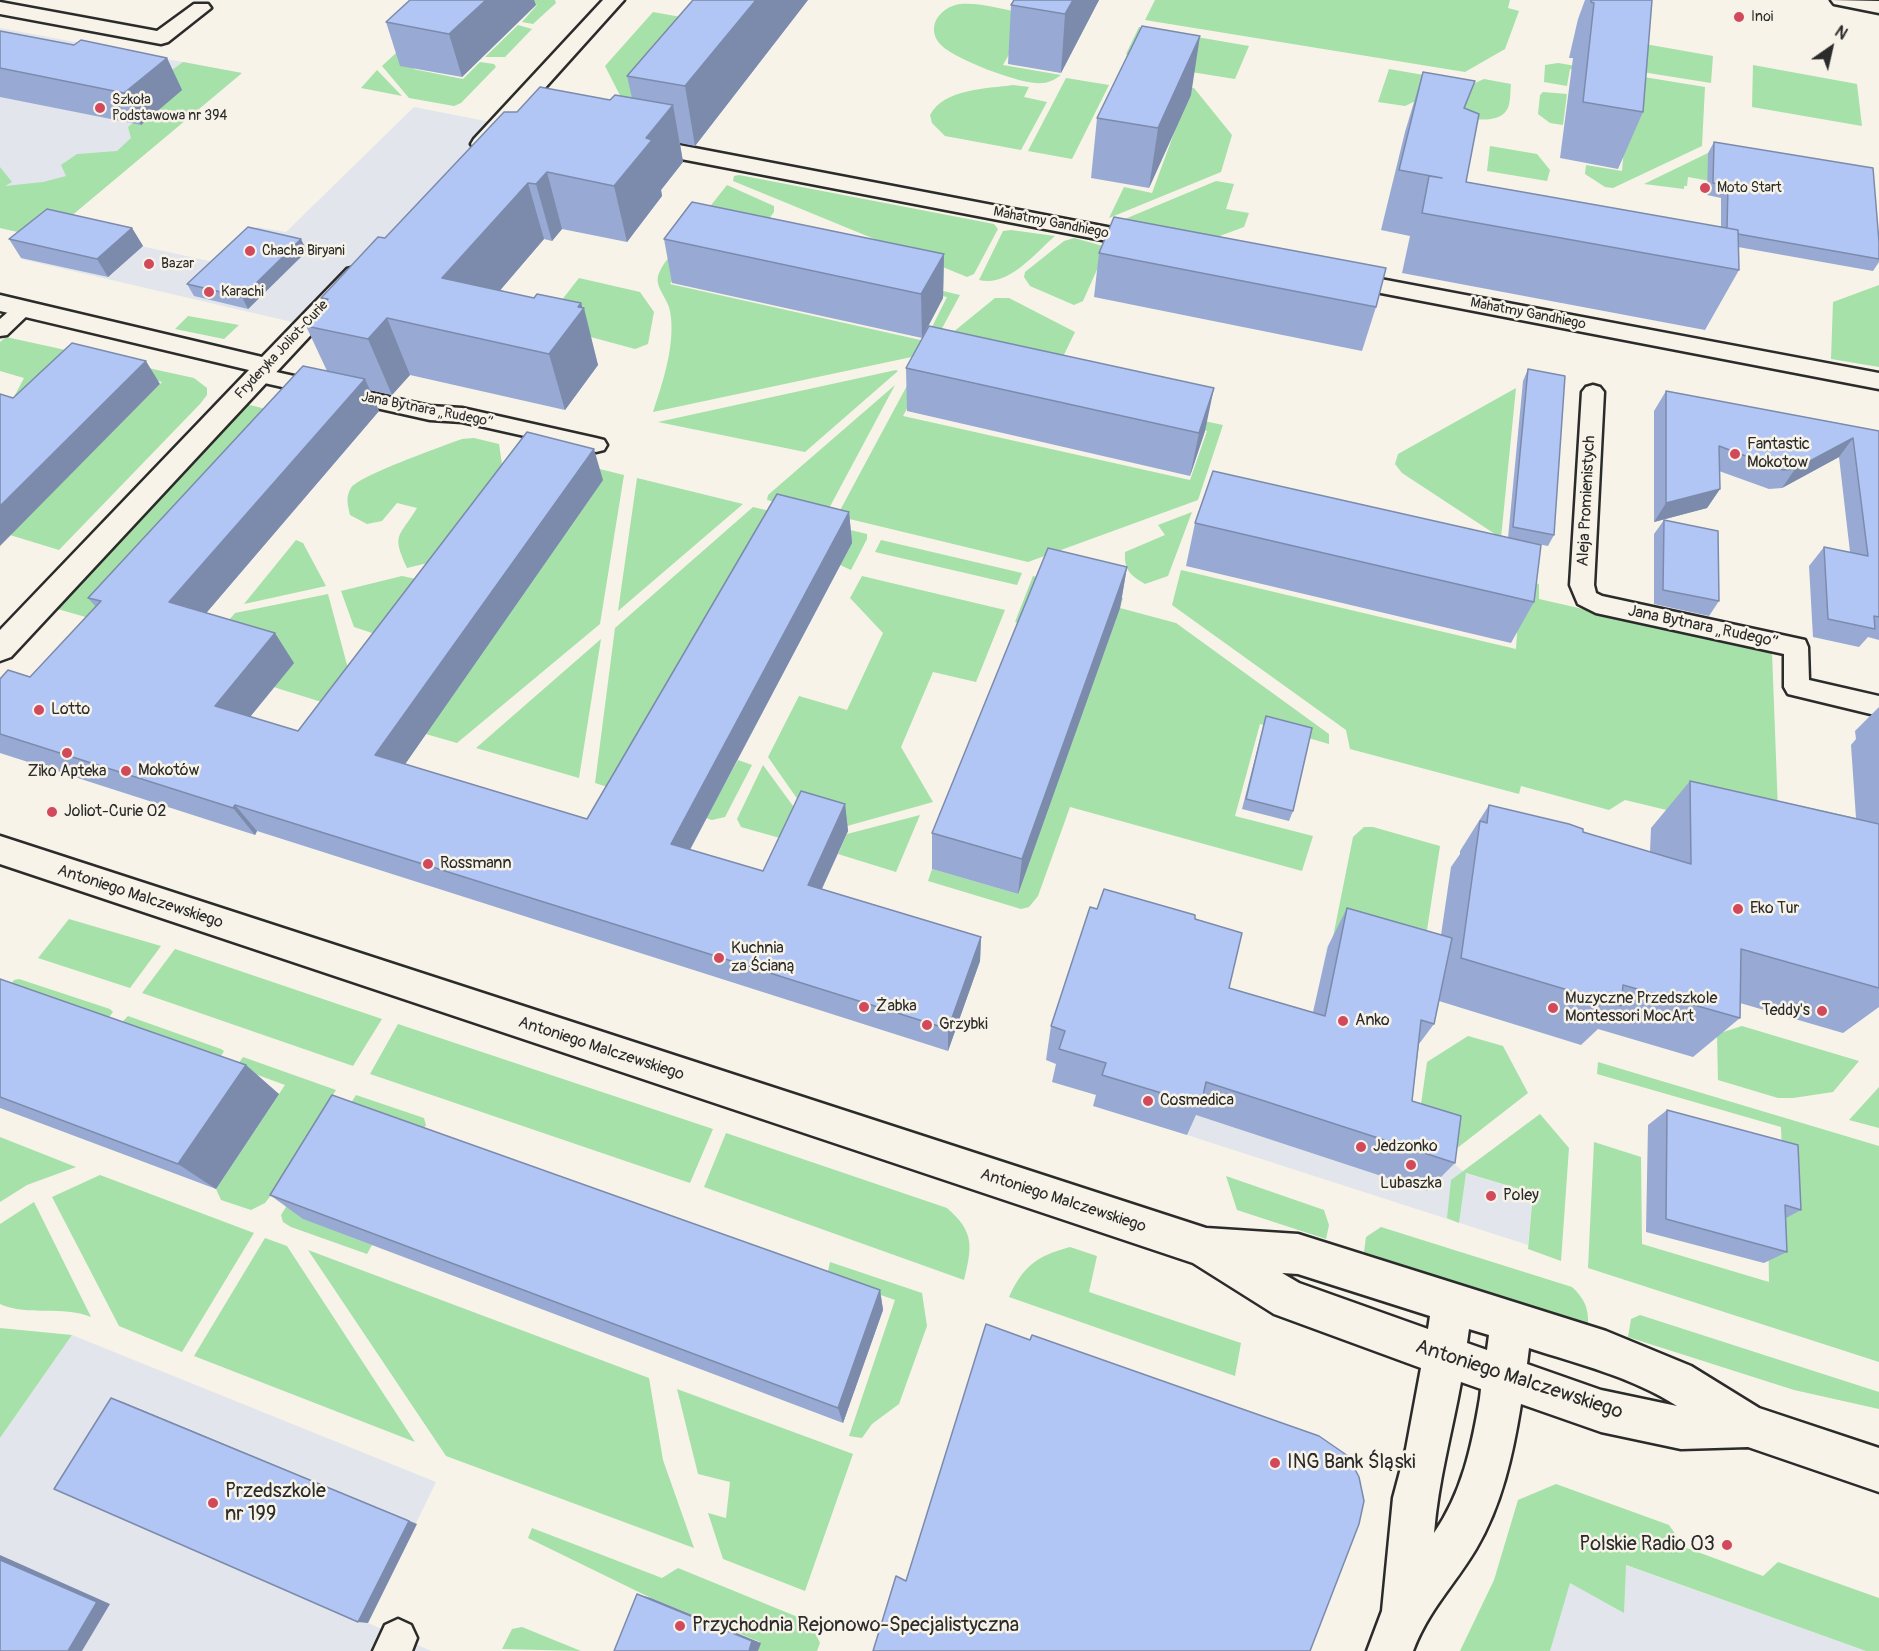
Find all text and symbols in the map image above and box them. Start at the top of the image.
place label: Inoi [1751,9,1773,25]
marker: Inoi [1732,10,1746,24]
north arrow [1801,18,1861,78]
text: N [1831,22,1851,44]
place label: Szkoła Podstawowa nr 394 [112,92,227,124]
marker: Szkoła Podstawowa nr 394 [93,101,107,115]
place label: Moto Start [1717,180,1782,196]
marker: Moto Start [1698,181,1712,195]
street label: Mahatmy Gandhiego [992,204,1110,242]
place label: Chacha Biryani [262,243,345,259]
marker: Chacha Biryani [243,244,257,258]
place label: Bazar [161,256,194,272]
marker: Bazar [142,257,156,271]
place label: Karachi [221,284,264,300]
marker: Karachi [202,285,216,299]
street label: Mahatmy Gandhiego [1469,295,1587,333]
street label: Fryderyka Joliot-Curie [232,297,332,403]
street label: Jana Bytnara „Rudego” [360,389,494,431]
street label: Aleja Promienistych [1574,435,1600,567]
place label: Fantastic Mokotow [1747,435,1810,473]
marker: Fantastic Mokotow [1728,447,1742,461]
street label: Jana Bytnara „Rudego” [1626,602,1780,652]
place label: Lotto [51,700,90,720]
marker: Lotto [32,703,46,717]
marker: Ziko Apteka [60,746,74,760]
place label: Mokotów [138,761,199,781]
place label: Ziko Apteka [28,762,106,782]
marker: Mokotów [119,764,133,778]
place label: Joliot-Curie 02 [64,802,166,822]
marker: Joliot-Curie 02 [45,805,59,819]
place label: Rossmann [440,854,511,874]
marker: Rossmann [421,857,435,871]
street label: Antoniego Malczewskiego [55,861,225,933]
place label: Eko Tur [1750,899,1799,919]
marker: Eko Tur [1731,902,1745,916]
place label: Kuchnia za Ścianą [731,939,795,977]
marker: Kuchnia za Ścianą [712,951,726,965]
place label: Muzyczne Przedszkole Montessori MocArt [1565,989,1717,1027]
place label: Żabka [876,997,917,1017]
marker: Żabka [857,1000,871,1014]
marker: Muzyczne Przedszkole Montessori MocArt [1546,1001,1560,1015]
place label: Teddy's [1762,1001,1810,1021]
marker: Teddy's [1815,1004,1829,1018]
place label: Anko [1355,1011,1390,1031]
street label: Antoniego Malczewskiego [516,1013,686,1085]
marker: Anko [1336,1014,1350,1028]
place label: Grzybki [939,1015,988,1035]
marker: Grzybki [920,1018,934,1032]
place label: Cosmedica [1160,1091,1234,1111]
marker: Cosmedica [1141,1094,1155,1108]
place label: Jedzonko [1373,1137,1437,1157]
marker: Jedzonko [1354,1140,1368,1154]
marker: Lubaszka [1404,1158,1418,1172]
street label: Antoniego Malczewskiego [978,1165,1148,1237]
place label: Lubaszka [1380,1174,1442,1194]
place label: Poley [1503,1186,1539,1206]
marker: Poley [1484,1189,1498,1203]
street label: Antoniego Malczewskiego [1412,1335,1626,1425]
place label: ING Bank Śląski [1287,1451,1416,1475]
marker: ING Bank Śląski [1268,1456,1282,1470]
place label: Przedszkole nr 199 [225,1480,326,1527]
marker: Przedszkole nr 199 [206,1496,220,1510]
place label: Polskie Radio 03 [1579,1533,1715,1557]
marker: Polskie Radio 03 [1720,1538,1734,1552]
place label: Przychodnia Rejonowo-Specjalistyczna [692,1614,1019,1638]
marker: Przychodnia Rejonowo-Specjalistyczna [673,1619,687,1633]

